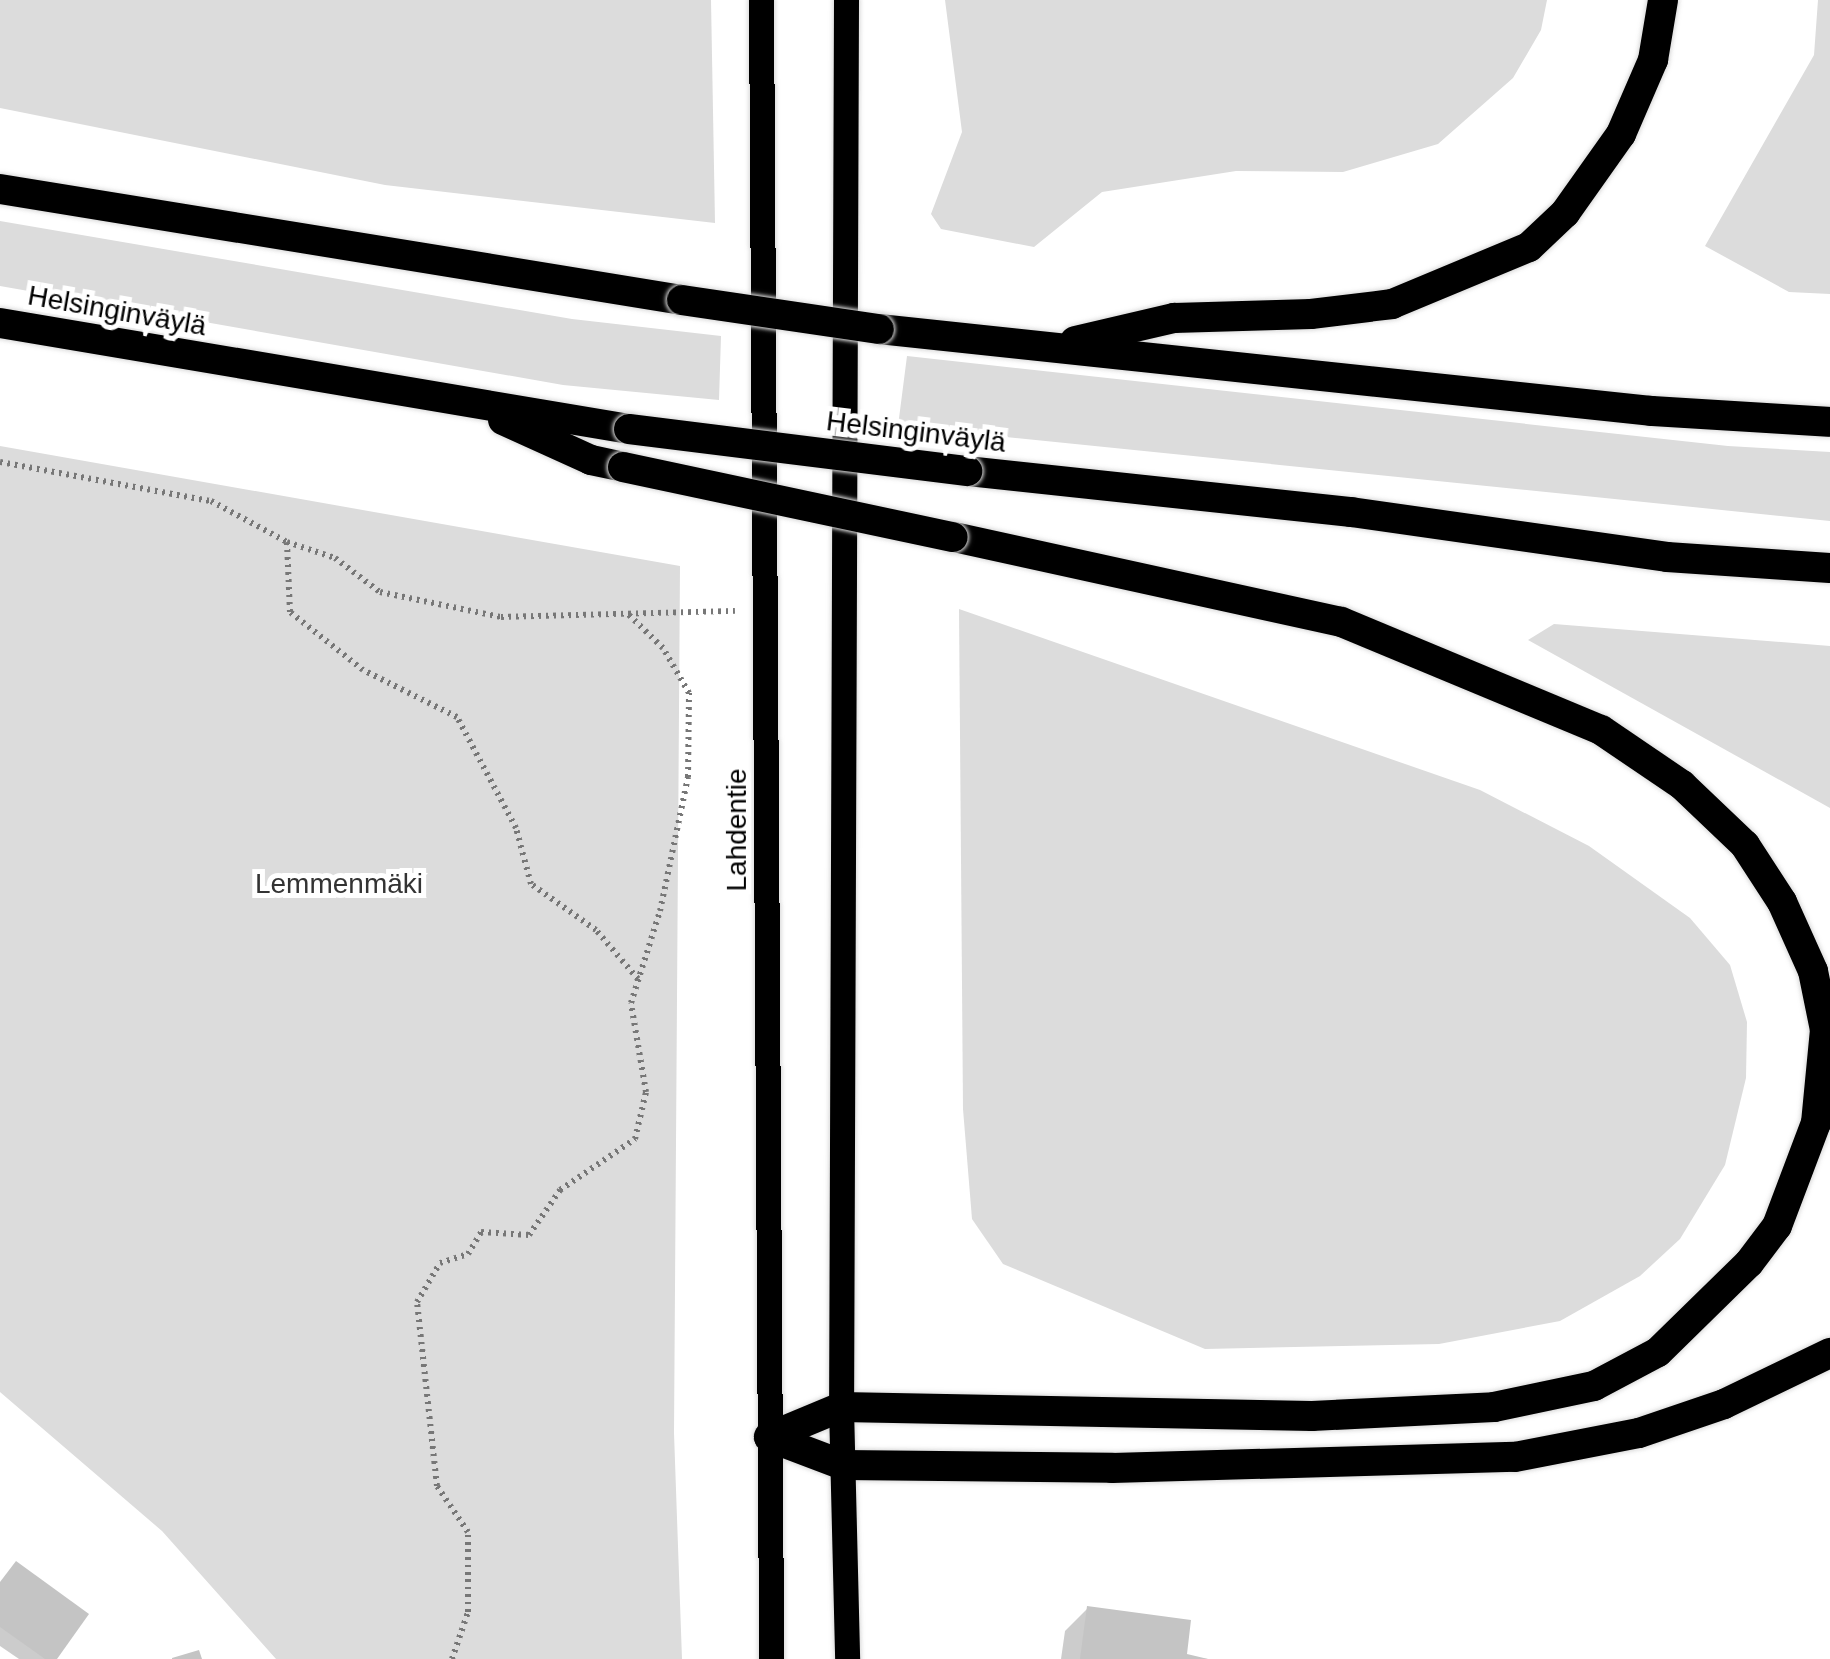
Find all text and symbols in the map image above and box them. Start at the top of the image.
street label: Helsinginväylä [25,279,209,343]
street label: Helsinginväylä [824,404,1008,460]
street label: Lahdentie [720,768,754,892]
park label: Lemmenmäki [255,867,423,901]

